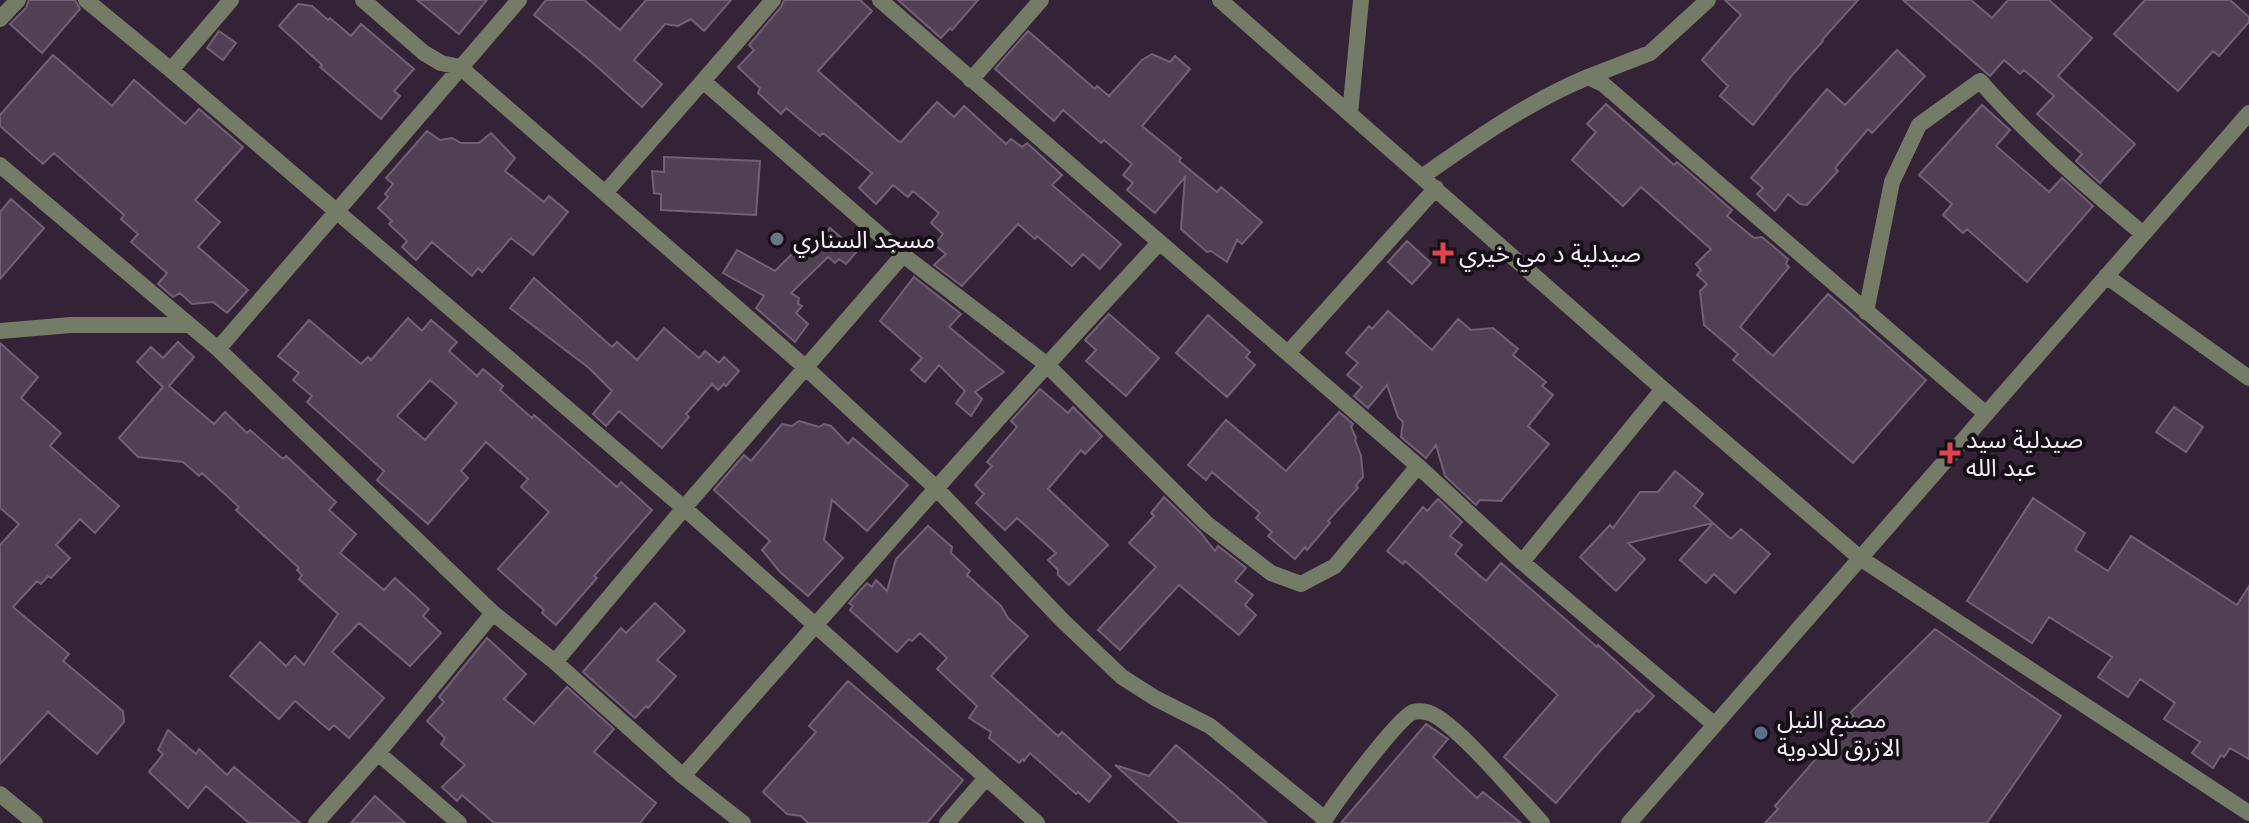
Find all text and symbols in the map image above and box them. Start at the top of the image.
place label: مسجد السناري [793,223,935,258]
marker: مسجد السناري [768,230,786,248]
place label: صيدلية د مي خيري [1459,237,1641,272]
marker: صيدلية د مي خيري [1434,244,1452,262]
place label: صيدلية سيد عبد الله [1966,423,2083,484]
marker: صيدلية سيد عبد الله [1941,444,1959,462]
place label: مصنع النيل الازرق للادوية [1777,703,1900,764]
marker: مصنع النيل الازرق للادوية [1752,724,1770,742]

